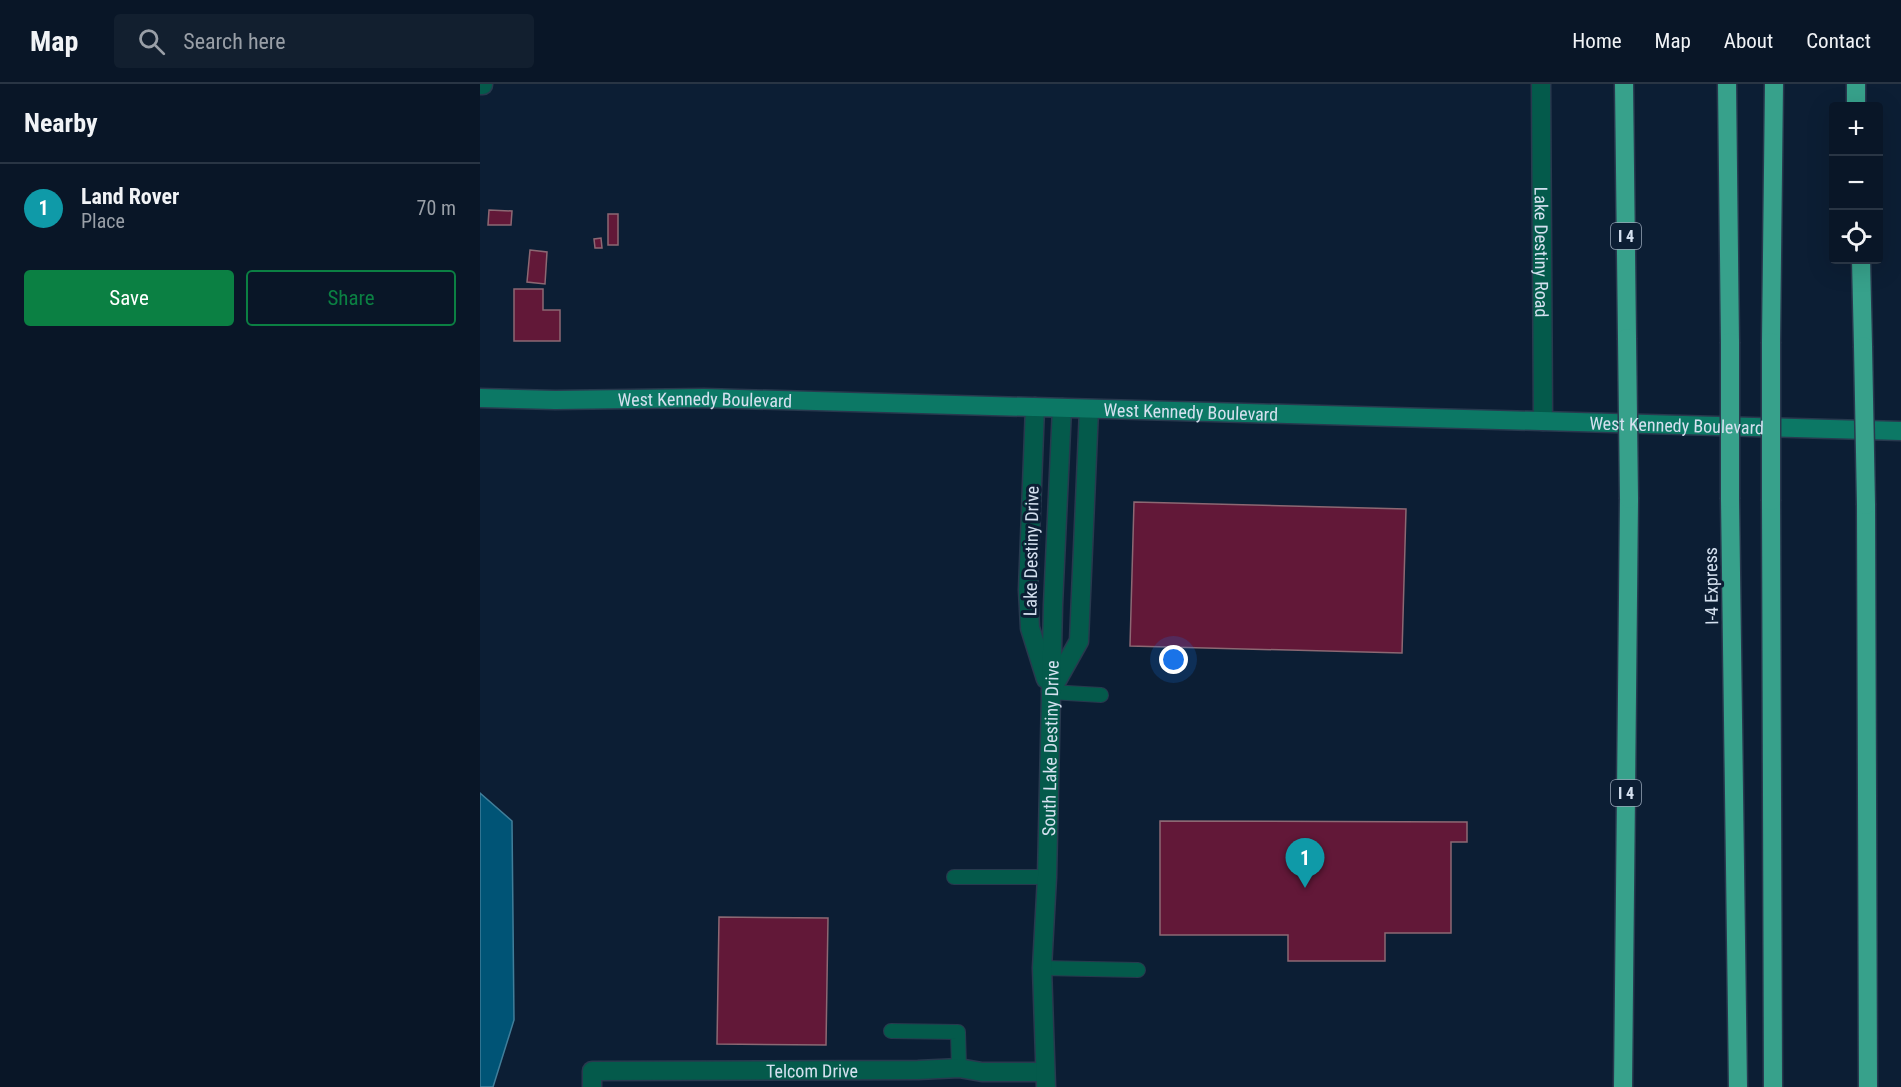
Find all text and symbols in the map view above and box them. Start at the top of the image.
search box [114,14,534,68]
text: Map [30,25,78,58]
icon: search [135,25,168,58]
text: Search here [183,29,286,54]
text: Home [1572,29,1622,53]
text: Map [1655,29,1691,53]
text: About [1724,29,1773,53]
text: Contact [1806,29,1871,53]
map controls [1829,102,1883,264]
button: + [1829,102,1883,156]
text: Nearby [24,108,98,138]
button: − [1829,156,1883,210]
text: Land Rover [81,184,179,209]
street label: Lake Destiny Road [1531,187,1553,317]
text: 1 [38,196,49,220]
text: 70 m [417,196,456,220]
text: Place [81,209,125,233]
button: locate [1829,210,1883,264]
road number: I 4 [1611,223,1641,249]
button: Save [24,270,234,326]
button: Share [246,270,456,326]
street label: West Kennedy Boulevard [618,387,793,411]
street label: West Kennedy Boulevard [1103,399,1278,424]
street label: West Kennedy Boulevard [1589,412,1764,438]
street label: Lake Destiny Drive [1019,486,1043,616]
street label: I-4 Express [1700,547,1722,625]
your location [1159,645,1188,674]
street label: South Lake Destiny Drive [1037,660,1062,836]
road number: I 4 [1611,780,1641,806]
pin: 1 [1286,838,1324,888]
street label: Telcom Drive [766,1060,858,1081]

